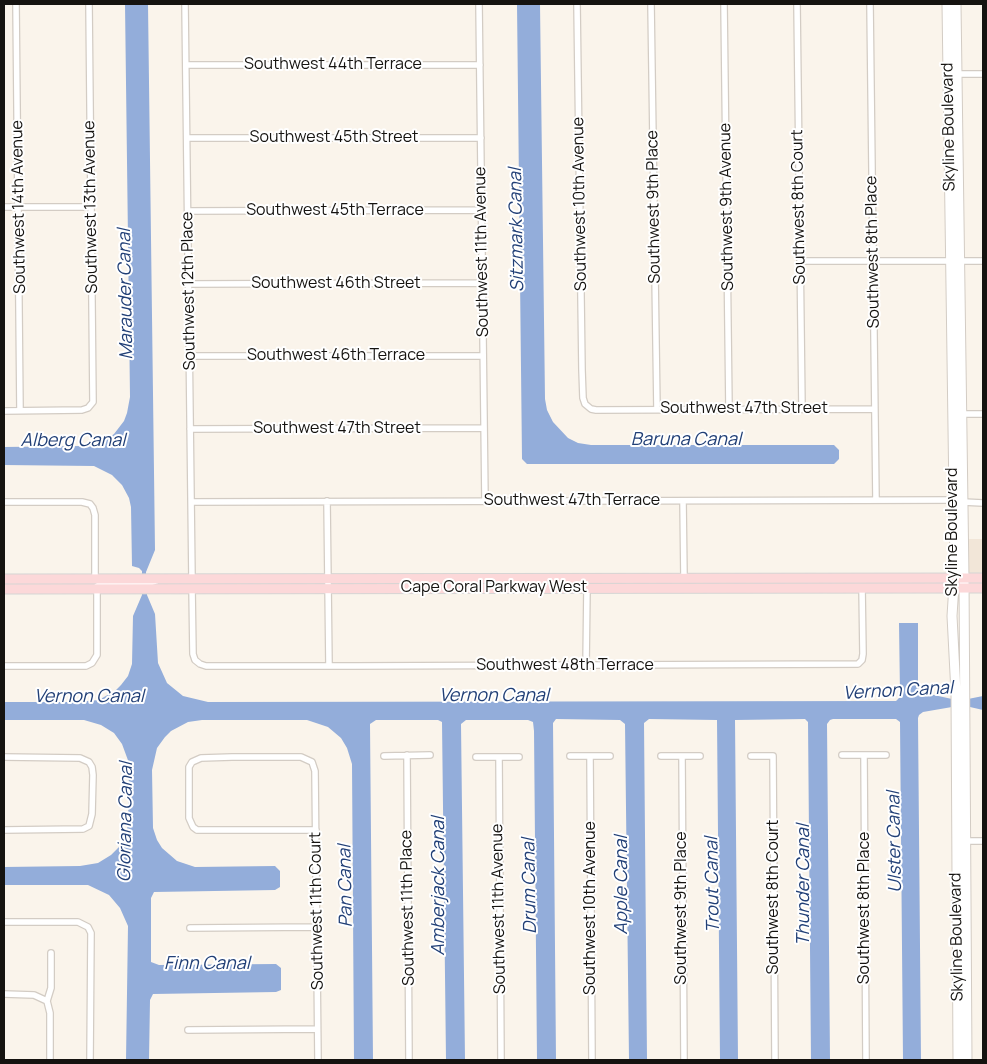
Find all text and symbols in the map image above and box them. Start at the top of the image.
street label: Southwest 44th Terrace [244,55,422,75]
street label: Skyline Boulevard [938,62,960,192]
street label: Southwest 10th Avenue [569,117,591,291]
street label: Southwest 14th Avenue [8,120,30,294]
street label: Southwest 13th Avenue [80,120,102,294]
street label: Southwest 9th Avenue [716,123,738,291]
street label: Southwest 45th Street [250,128,418,148]
street label: Southwest 8th Court [788,129,810,285]
street label: Southwest 9th Place [643,130,665,284]
street label: Southwest 11th Avenue [471,167,493,337]
water label: Sitzmark Canal [505,168,529,292]
street label: Southwest 8th Place [862,175,884,329]
street label: Southwest 45th Terrace [246,201,424,221]
street label: Southwest 12th Place [178,211,200,371]
water label: Marauder Canal [114,228,138,360]
street label: Southwest 46th Street [251,274,421,294]
street label: Southwest 46th Terrace [247,346,425,366]
street label: Southwest 47th Street [660,399,828,419]
street label: Southwest 47th Street [253,419,421,439]
water label: Baruna Canal [631,429,741,451]
water label: Alberg Canal [21,430,125,452]
street label: Skyline Boulevard [943,468,963,596]
street label: Southwest 47th Terrace [484,491,660,511]
street label: Cape Coral Parkway West [401,578,587,598]
street label: Southwest 48th Terrace [476,656,654,676]
water label: Vernon Canal [842,677,954,705]
water label: Vernon Canal [439,685,549,707]
water label: Vernon Canal [34,686,144,708]
water label: Gloriana Canal [114,762,138,882]
water label: Ulster Canal [883,791,907,893]
water label: Amberjack Canal [428,816,450,956]
street label: Southwest 8th Court [764,819,784,975]
street label: Southwest 10th Avenue [581,821,601,995]
street label: Southwest 11th Avenue [488,824,510,994]
water label: Thunder Canal [793,824,815,946]
street label: Southwest 11th Place [397,830,419,986]
street label: Southwest 9th Place [672,831,692,985]
street label: Southwest 11th Court [306,832,328,990]
street label: Southwest 8th Place [855,832,875,984]
water label: Apple Canal [611,836,633,934]
water label: Trout Canal [701,837,725,933]
water label: Drum Canal [518,838,542,934]
water label: Pan Canal [334,845,358,927]
street label: Skyline Boulevard [946,872,968,1002]
water label: Finn Canal [164,953,250,975]

